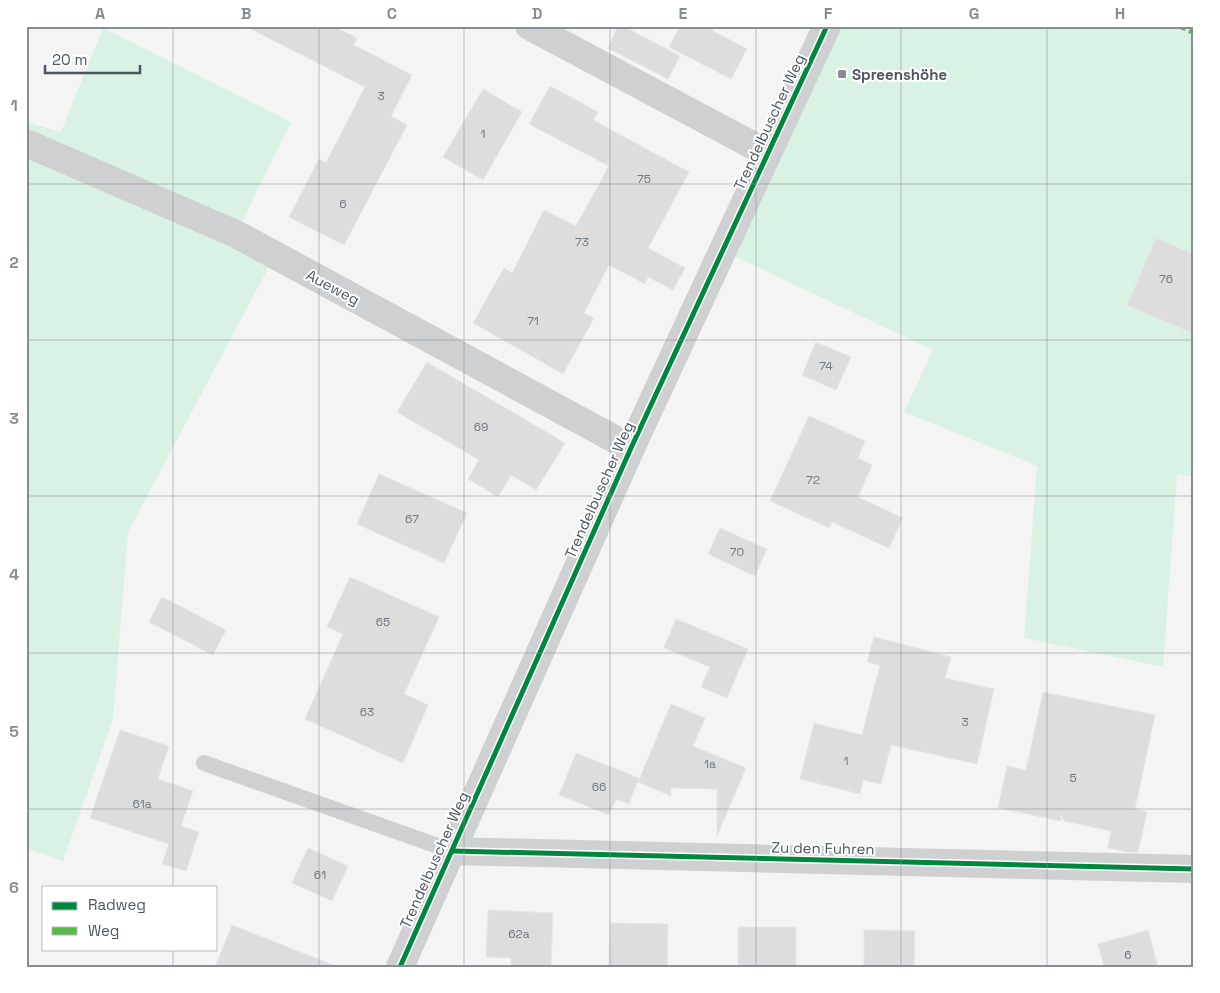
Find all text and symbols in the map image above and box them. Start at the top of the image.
text: A [95,3,105,24]
text: B [241,3,251,24]
text: C [387,3,397,24]
text: D [532,3,542,24]
text: E [679,3,688,24]
text: F [824,3,833,24]
text: G [969,3,979,24]
text: H [1115,3,1125,24]
scale bar [45,42,140,74]
text: 20 m [52,50,87,69]
street label: Trendelbuscher Weg [729,51,809,193]
place label: Spreenshöhe [852,65,947,84]
marker: Spreenshöhe [836,68,848,80]
house number: 3 [377,88,385,104]
text: 1 [10,95,18,116]
house number: 1 [480,126,486,142]
house number: 75 [637,171,651,187]
house number: 6 [339,196,347,212]
house number: 73 [575,234,589,250]
text: 2 [9,252,19,273]
street label: Aueweg [303,265,363,309]
house number: 76 [1159,271,1173,287]
house number: 71 [527,313,539,329]
house number: 74 [819,358,833,374]
text: 3 [9,408,19,429]
house number: 69 [474,419,488,435]
street label: Trendelbuscher Weg [560,419,638,561]
house number: 72 [806,472,820,488]
house number: 67 [405,511,419,527]
house number: 70 [730,544,744,560]
text: 4 [9,564,19,585]
house number: 65 [376,614,390,630]
house number: 63 [360,704,374,720]
house number: 3 [961,714,969,730]
text: 5 [9,721,19,742]
house number: 1 [843,753,849,769]
house number: 1a [704,756,716,772]
house number: 5 [1069,770,1077,786]
house number: 66 [592,779,606,795]
street label: Trendelbuscher Weg [395,789,473,931]
house number: 61a [132,796,152,812]
street label: Zu den Fuhren [771,838,875,858]
house number: 61 [314,867,326,883]
text: 6 [9,877,19,898]
legend [42,886,218,950]
text: Radweg [88,895,146,914]
text: Weg [88,921,119,940]
house number: 62a [508,926,530,942]
house number: 6 [1124,947,1132,963]

